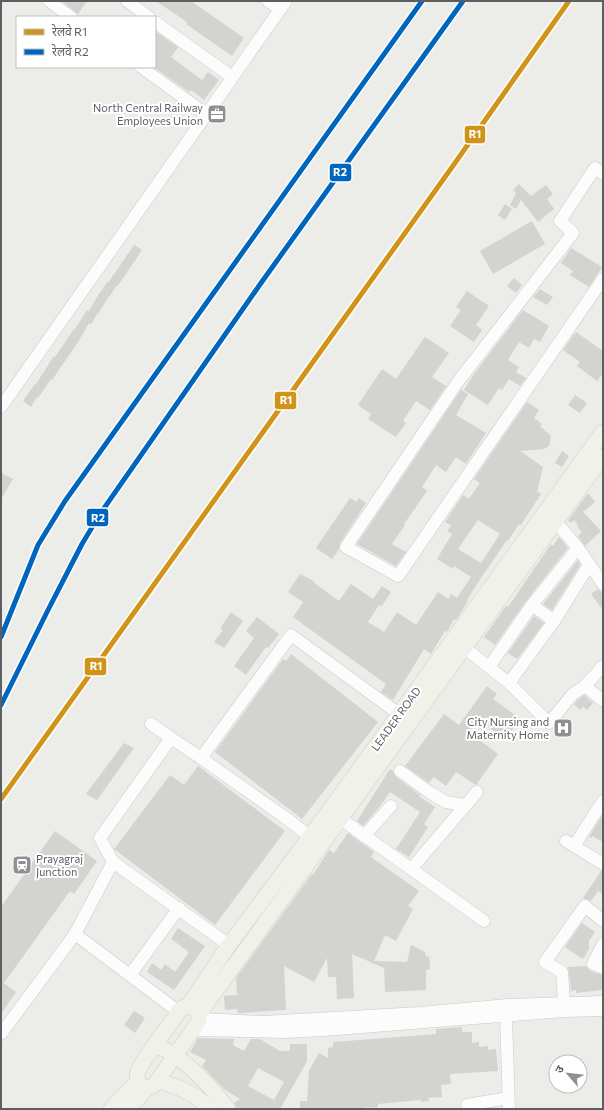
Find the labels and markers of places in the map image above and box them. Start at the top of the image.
place label: North Central Railway Employees Union [93,101,203,127]
office icon: North Central Railway Employees Union [206,103,228,125]
place label: City Nursing and Maternity Home [467,715,549,741]
hospital icon: City Nursing and Maternity Home [552,717,574,739]
place label: Prayagraj Junction [36,852,83,879]
station icon: Prayagraj Junction [11,854,33,876]

